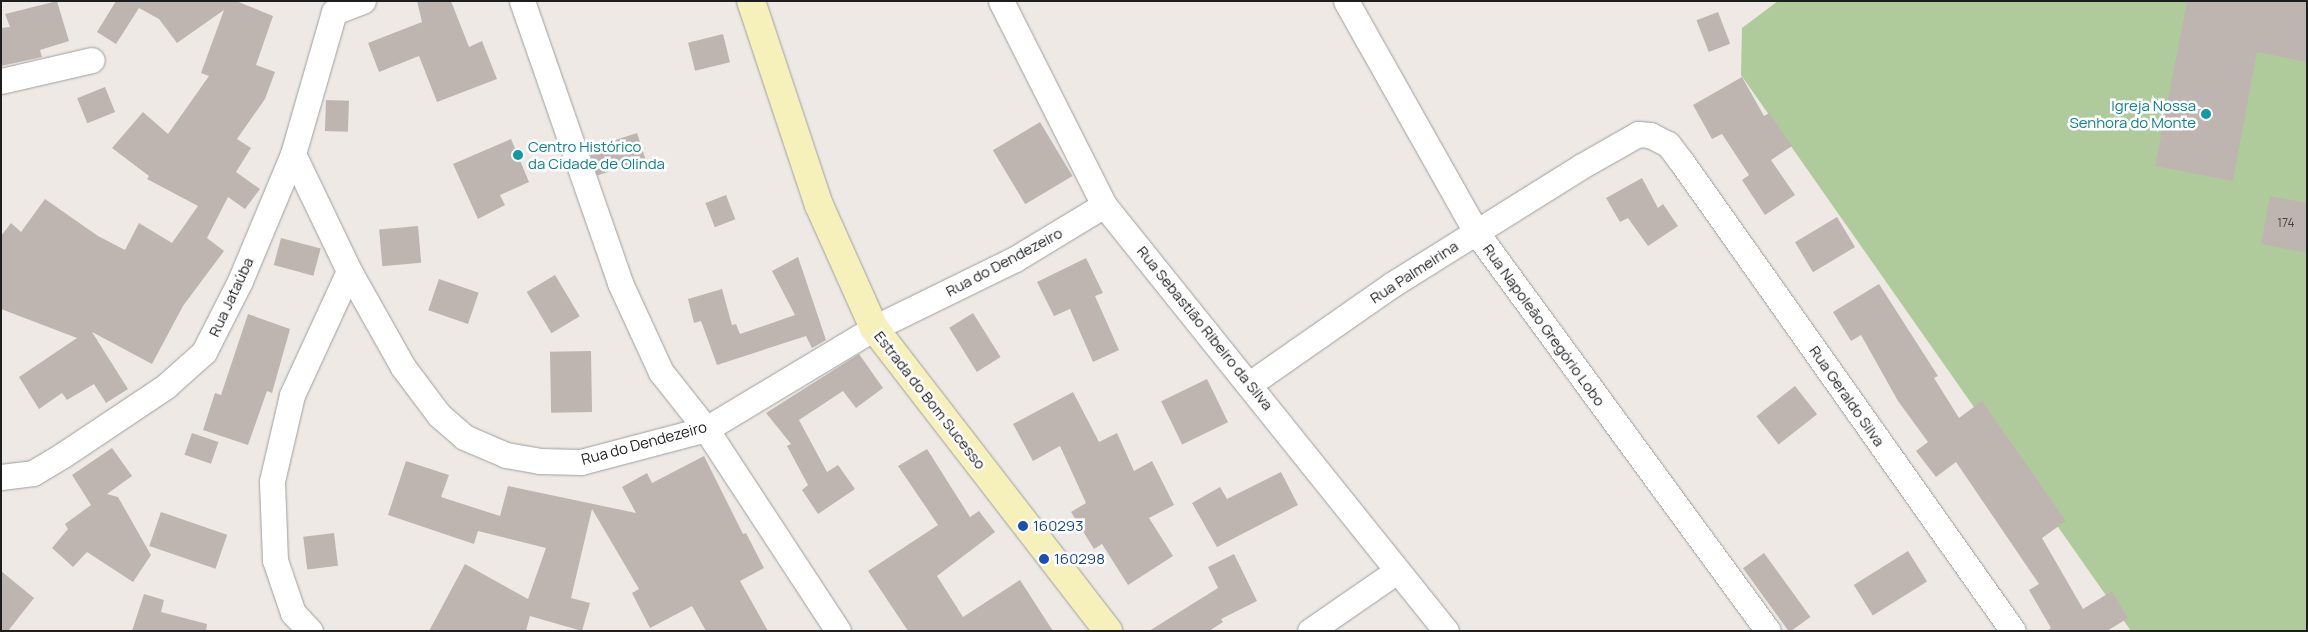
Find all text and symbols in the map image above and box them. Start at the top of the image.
place label: Igreja Nossa Senhora do Monte [2069,96,2196,131]
marker: Igreja Nossa Senhora do Monte [2200,108,2212,120]
place label: Centro Histórico da Cidade de Olinda [528,137,665,172]
marker: Centro Histórico da Cidade de Olinda [512,149,524,161]
house number: 174 [2277,216,2295,230]
street label: Rua do Dendezeiro [943,224,1065,300]
street label: Rua Palmeirina [1367,237,1461,307]
street label: Rua Napoleão Gregório Lobo [1479,241,1609,409]
street label: Rua Sebastião Ribeiro da Silva [1133,242,1277,414]
street label: Rua Jataúba [205,254,257,340]
street label: Estrada do Bom Sucesso [870,327,990,473]
street label: Rua Geraldo Silva [1806,342,1888,450]
street label: Rua do Dendezeiro [579,418,709,468]
place label: 160293 [1033,517,1083,535]
marker: 160293 [1017,520,1029,532]
place label: 160298 [1054,550,1105,568]
marker: 160298 [1038,553,1050,565]

